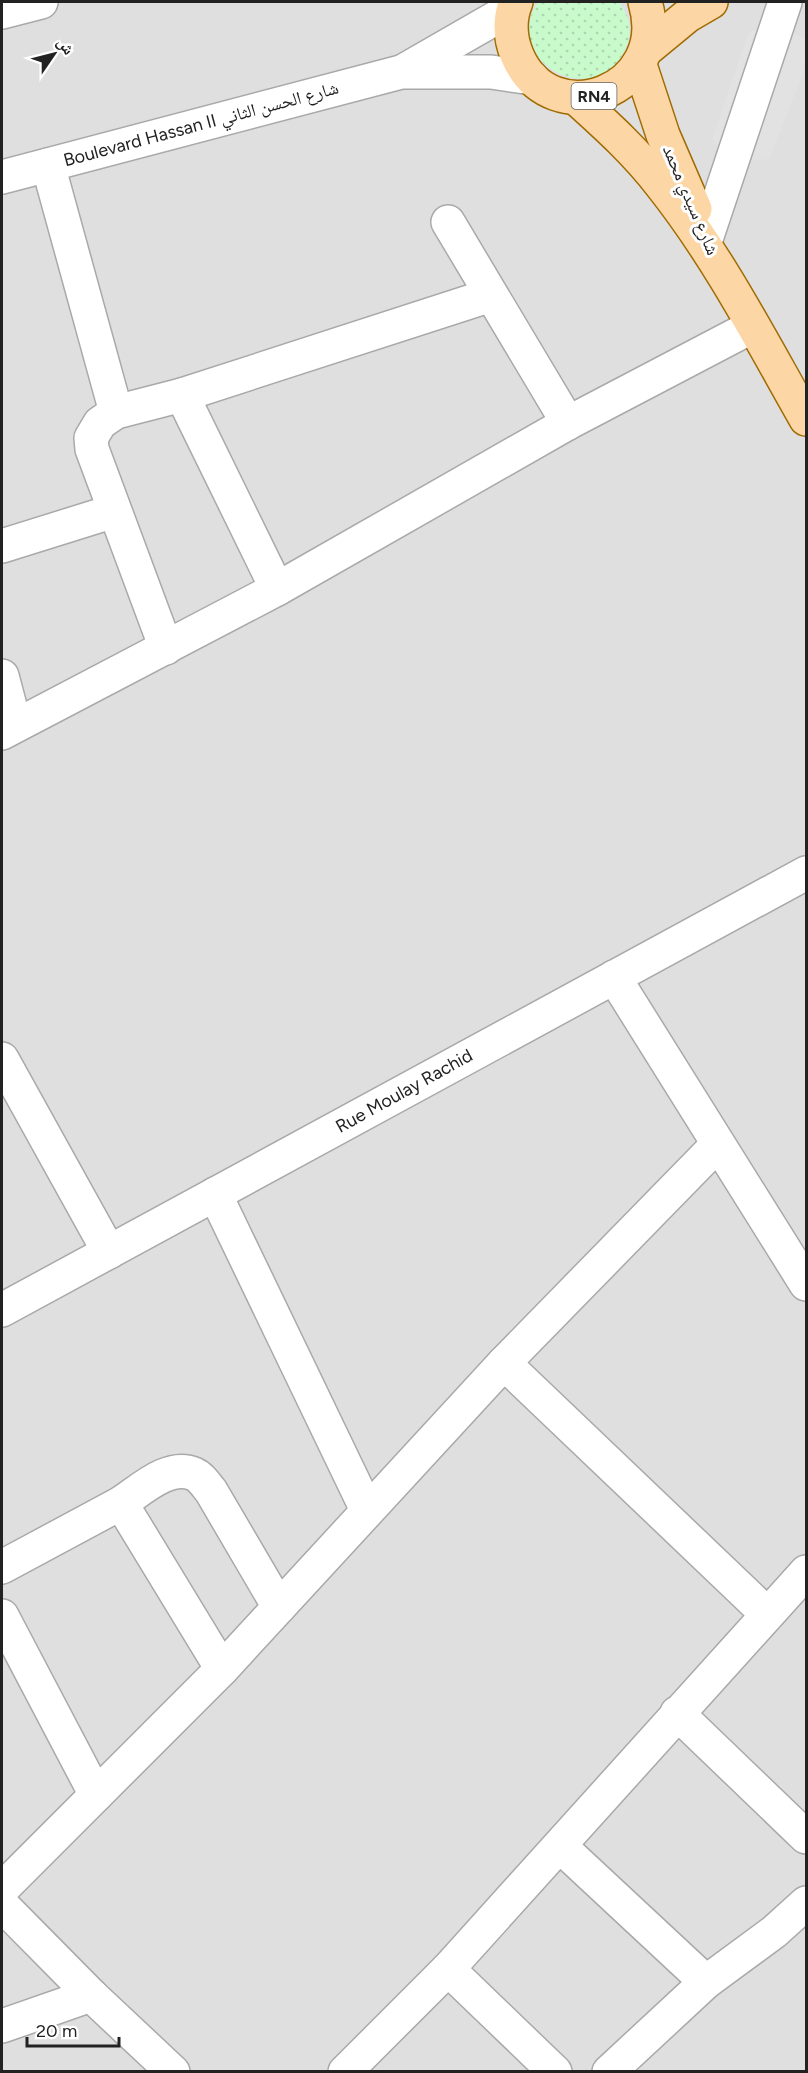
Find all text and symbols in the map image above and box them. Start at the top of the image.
north arrow [24,24,84,84]
text: ش [53,33,79,58]
street label: Boulevard Hassan II شارع الحسن الثاني [61,77,342,175]
road number: RN4 [572,83,616,109]
street label: شارع سيدي محمد [655,142,724,260]
street label: Rue Moulay Rachid [332,1044,476,1138]
scale bar [27,2010,118,2048]
text: 20 m [36,2020,77,2042]

